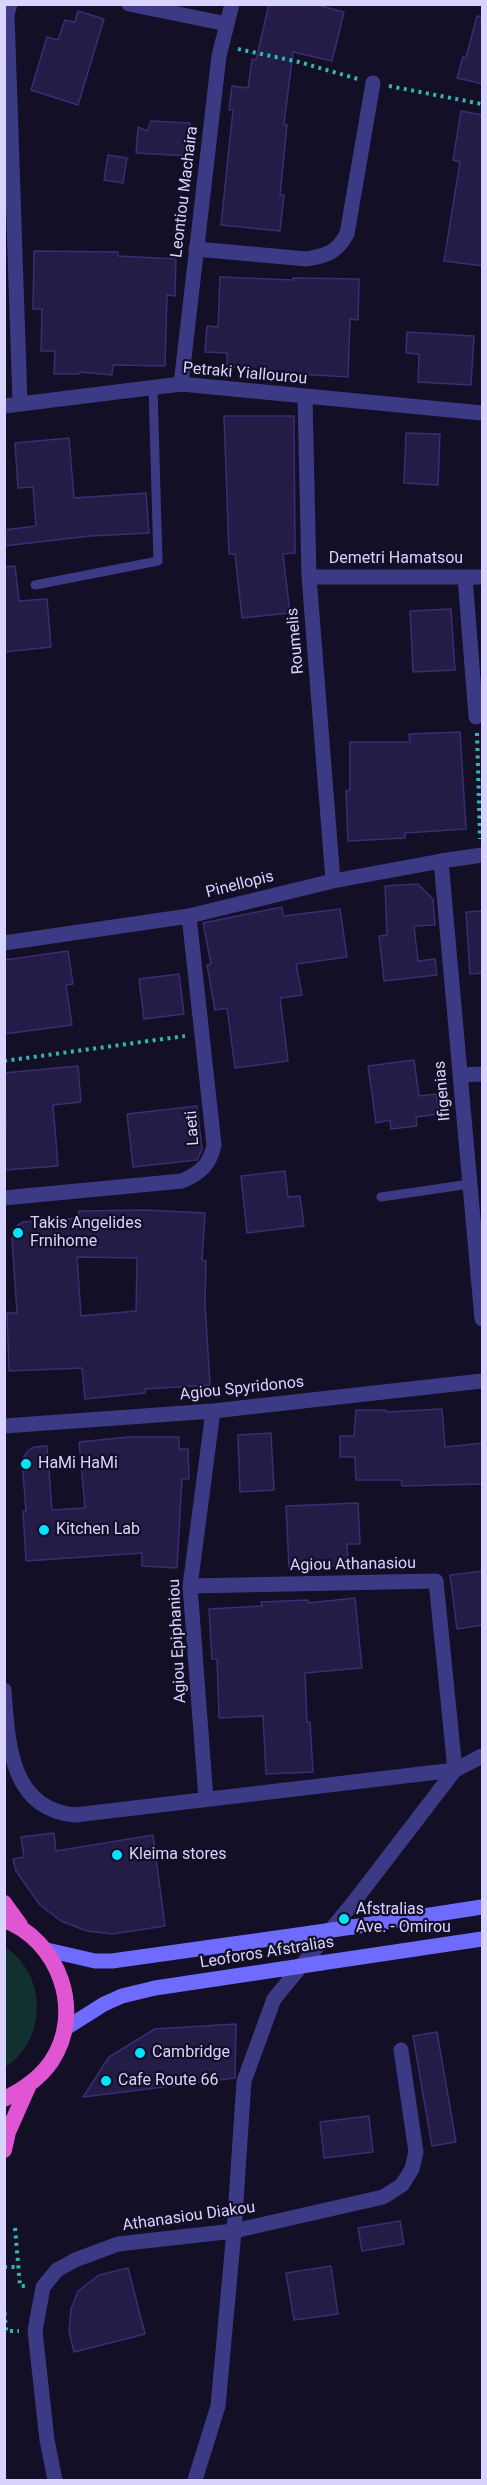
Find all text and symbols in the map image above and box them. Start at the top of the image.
street label: Leontiou Machaira [167,125,203,259]
street label: Petraki Yiallourou [182,359,308,389]
street label: Demetri Hamatsou [329,549,463,569]
street label: Roumelis [284,607,308,675]
street label: Pinellopis [204,867,276,903]
street label: Ifigenias [431,1060,455,1122]
street label: Laeti [182,1110,204,1146]
place label: Takis Angelides Frnihome [30,1214,142,1252]
marker: Takis Angelides Frnihome [11,1226,25,1240]
street label: Agiou Spyridonos [179,1373,305,1405]
place label: HaMi HaMi [38,1454,118,1474]
marker: HaMi HaMi [19,1457,33,1471]
place label: Kitchen Lab [56,1520,140,1540]
marker: Kitchen Lab [37,1523,51,1537]
street label: Agiou Athanasiou [290,1554,416,1576]
street label: Agiou Epiphaniou [165,1578,191,1704]
place label: Kleima stores [129,1845,226,1865]
marker: Kleima stores [110,1848,124,1862]
place label: Afstralias Ave. - Omirou [356,1900,451,1938]
marker: Afstralias Ave. - Omirou [337,1912,351,1926]
street label: Leoforos Afstralias [199,1933,335,1973]
place label: Cambridge [152,2043,230,2063]
marker: Cambridge [133,2046,147,2060]
place label: Cafe Route 66 [118,2071,218,2091]
marker: Cafe Route 66 [99,2074,113,2088]
street label: Athanasiou Diakou [121,2198,257,2236]

